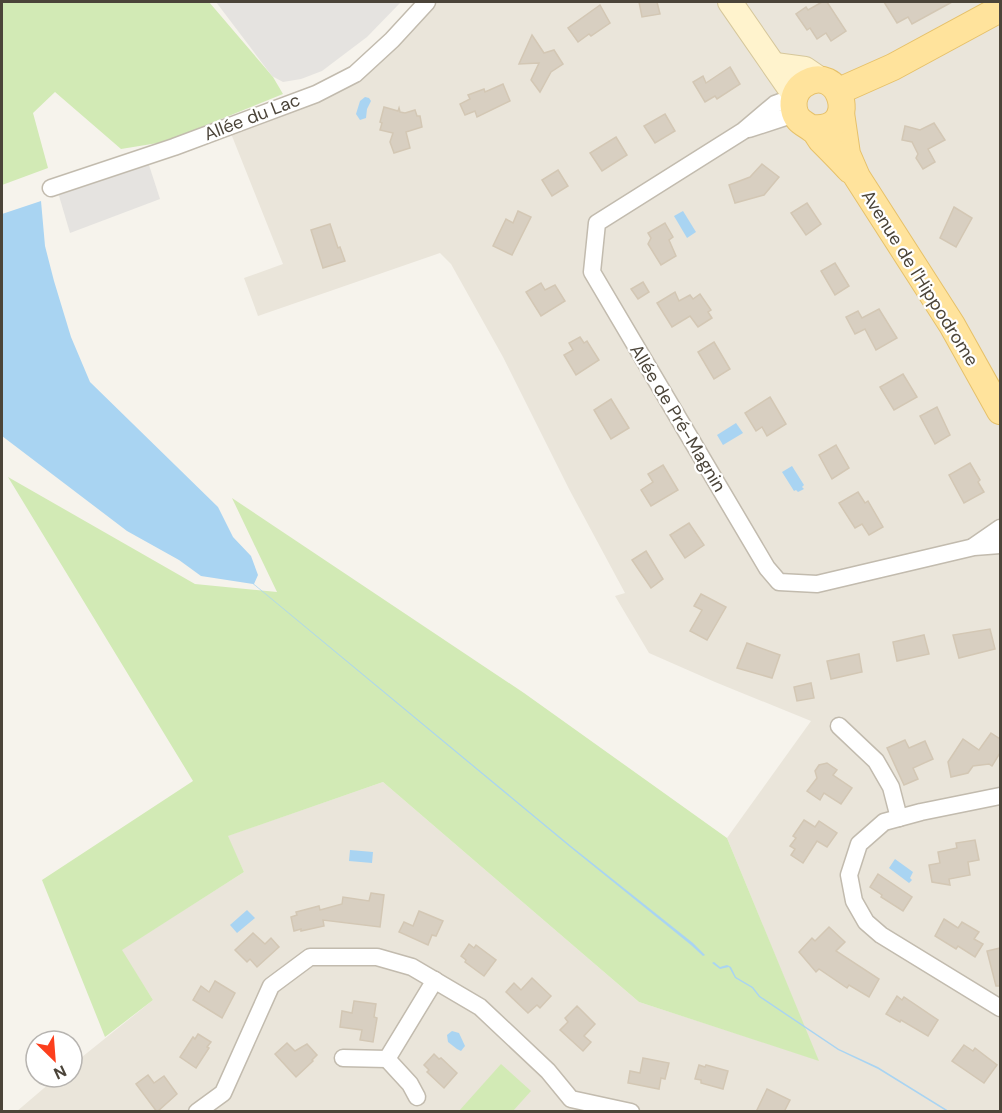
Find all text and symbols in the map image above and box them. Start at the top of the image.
street label: Allée du Lac [200,88,304,146]
street label: Avenue de l'Hippodrome [856,185,984,371]
street label: Allée de Pré-Magnin [624,340,732,496]
north arrow [24,1029,84,1089]
text: N [50,1060,70,1084]

